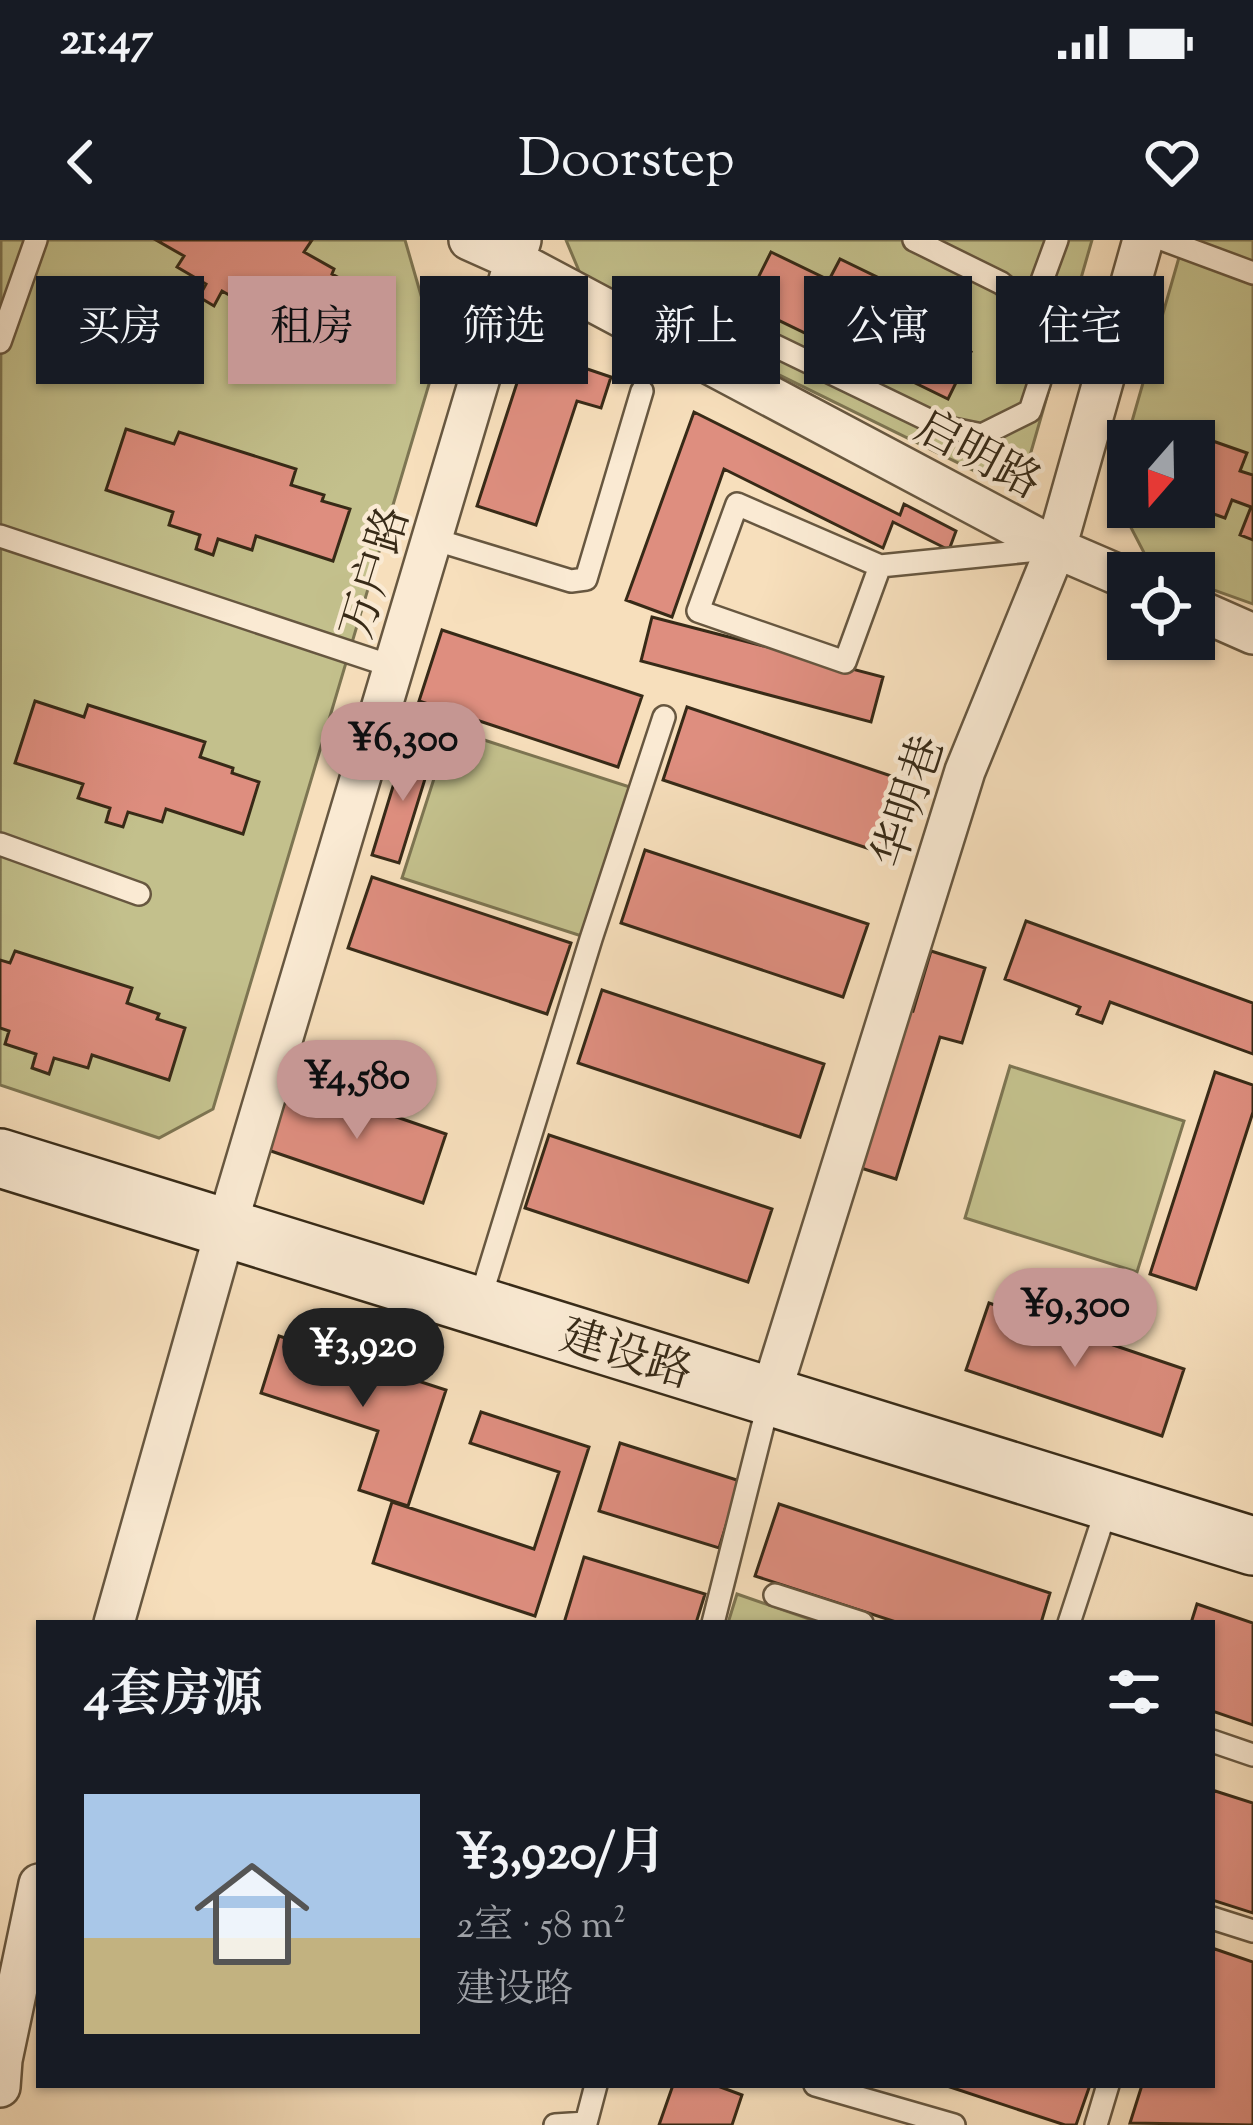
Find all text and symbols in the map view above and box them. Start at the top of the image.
text: 21:47 [60,10,153,75]
text: Doorstep [518,123,735,201]
icon: back [48,129,114,195]
icon: heart [1139,129,1205,195]
chip: 买房 [36,276,204,384]
chip: 租房 [228,276,396,384]
chip: 筛选 [420,276,588,384]
chip: 新上 [612,276,780,384]
chip: 公寓 [804,276,972,384]
chip: 住宅 [996,276,1164,384]
street label: 启明路 [902,397,1051,518]
north arrow [1107,420,1215,528]
map controls [1107,420,1215,660]
street label: 万户路 [327,500,429,648]
button: locate [1107,552,1215,660]
pin: ¥6,300 [305,702,501,804]
text: ¥6,300 [348,713,458,769]
street label: 华明巷 [860,728,964,877]
pin: ¥4,580 [259,1040,455,1142]
text: ¥4,580 [304,1051,410,1107]
pin: ¥9,300 [977,1268,1173,1370]
text: ¥9,300 [1020,1279,1130,1335]
street label: 建设路 [551,1306,699,1408]
pin: ¥3,920 [265,1308,461,1410]
text: ¥3,920 [309,1319,417,1375]
icon: filters [1101,1659,1167,1725]
text: 4套房源 [84,1661,263,1734]
text: ¥3,920/月 [456,1819,667,1892]
icon: home [180,1842,324,1986]
text: 2室 · 58 m² [456,1900,626,1956]
text: 建设路 [456,1964,573,2020]

